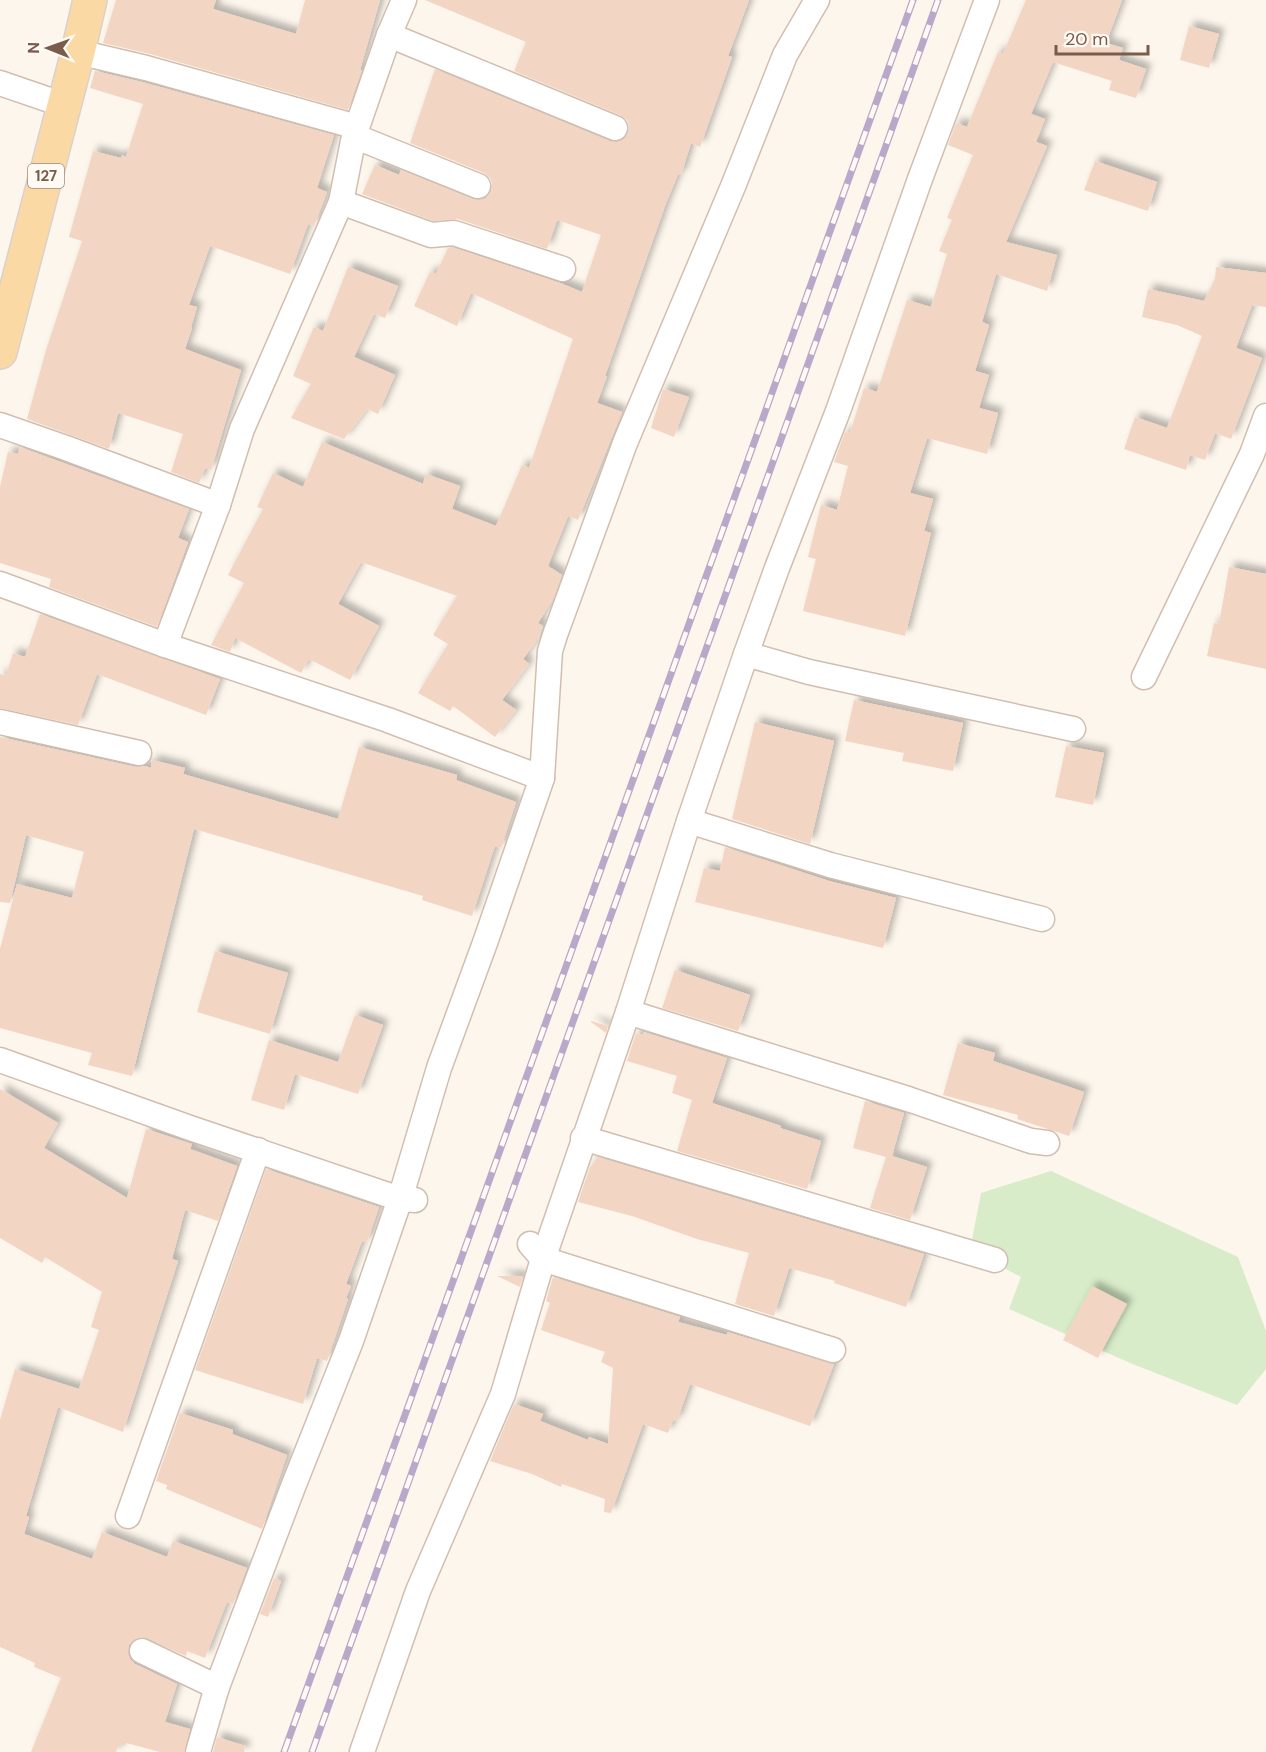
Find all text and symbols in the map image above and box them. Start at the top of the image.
north arrow [18,18,78,78]
scale bar [1056,18,1148,56]
text: 20 m [1065,27,1108,51]
text: N [23,42,44,54]
road number: 127 [28,164,64,188]

